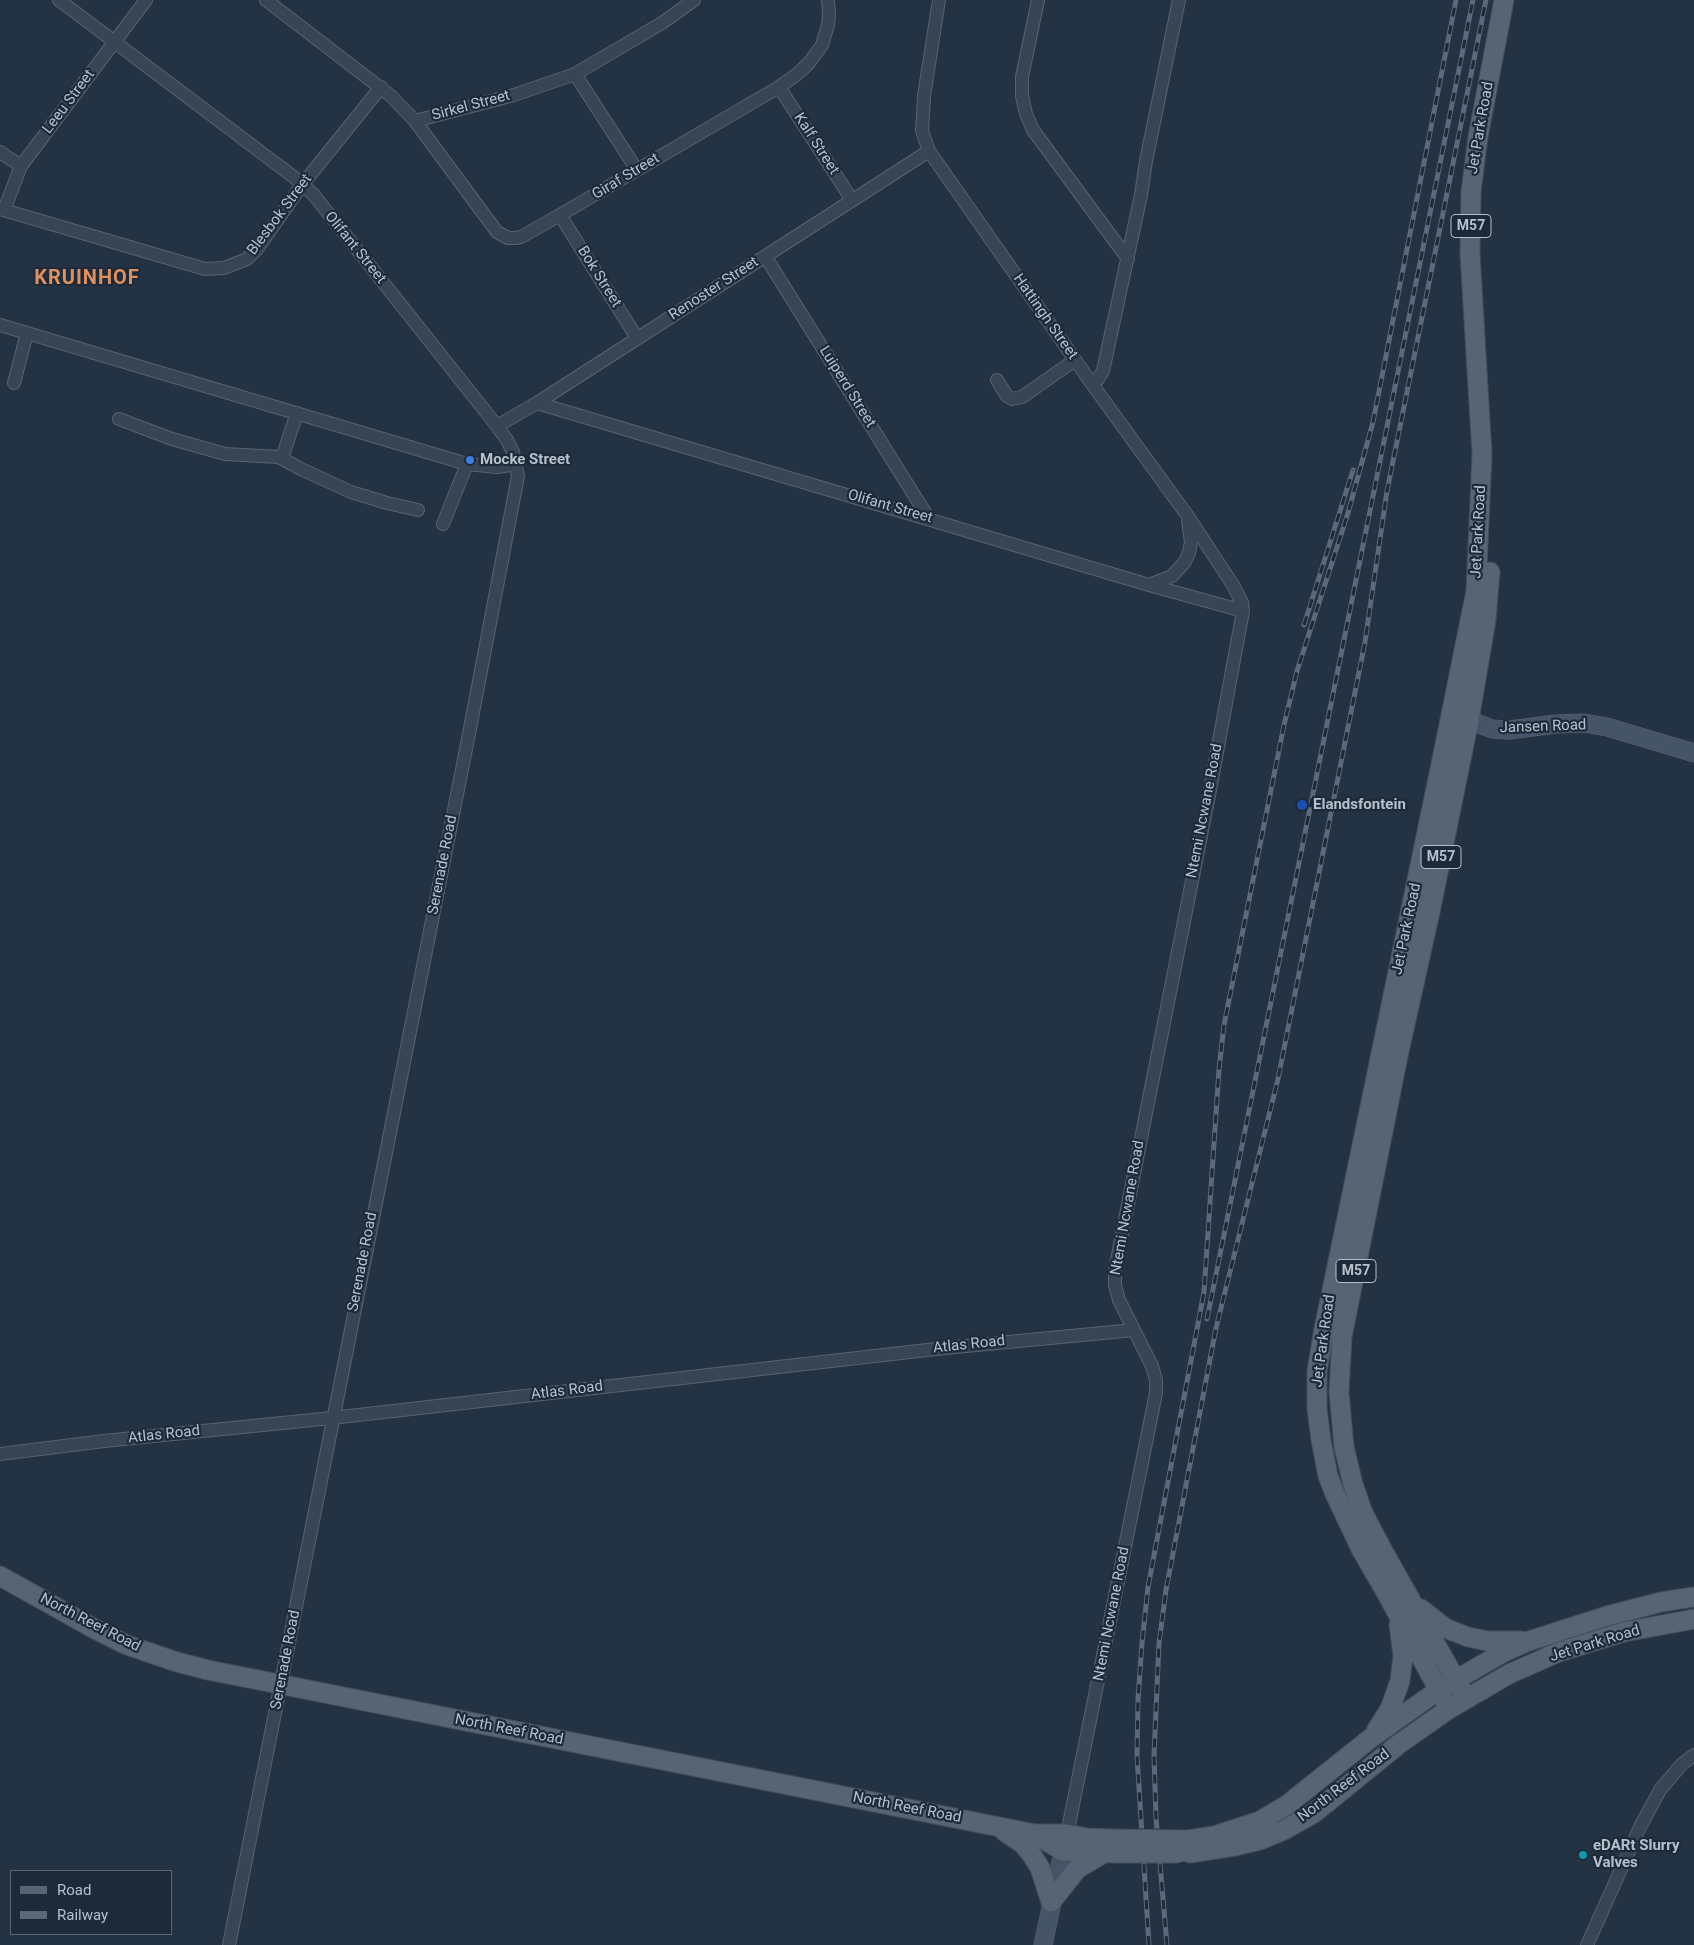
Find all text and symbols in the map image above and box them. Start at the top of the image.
street label: Leeu Street [39,66,99,138]
street label: Jet Park Road [1464,81,1498,175]
street label: Sirkel Street [430,87,512,125]
street label: Kalf Street [789,110,843,178]
street label: Giraf Street [589,150,663,204]
street label: Blesbok Street [244,171,316,259]
street label: Olifant Street [320,208,390,288]
road number: M57 [1451,215,1491,238]
street label: Bok Street [573,243,625,311]
street label: Renoster Street [666,253,762,325]
district label: KRUINHOF [33,267,141,291]
street label: Hattingh Street [1009,271,1081,363]
street label: Luiperd Street [815,343,879,431]
place label: Mocke Street [480,451,570,469]
marker: Mocke Street [464,454,476,466]
street label: Jet Park Road [1468,485,1490,579]
street label: Olifant Street [845,486,935,528]
street label: Jansen Road [1499,716,1587,738]
street label: Ntemi Ncwane Road [1183,742,1227,880]
place label: Elandsfontein [1313,796,1406,814]
marker: Elandsfontein [1295,798,1309,812]
street label: Serenade Road [425,814,461,916]
road number: M57 [1421,846,1461,869]
street label: Jet Park Road [1389,882,1425,976]
street label: Ntemi Ncwane Road [1107,1139,1149,1277]
street label: Serenade Road [345,1211,381,1313]
road number: M57 [1336,1260,1376,1282]
street label: Jet Park Road [1309,1294,1339,1388]
street label: Atlas Road [932,1332,1006,1358]
street label: Atlas Road [530,1378,604,1404]
street label: Atlas Road [127,1422,201,1448]
street label: Ntemi Ncwane Road [1090,1545,1134,1683]
street label: North Reef Road [37,1590,143,1656]
street label: Serenade Road [268,1609,304,1711]
street label: Jet Park Road [1548,1622,1642,1666]
street label: North Reef Road [453,1711,565,1749]
street label: North Reef Road [1295,1746,1393,1826]
street label: North Reef Road [851,1789,963,1827]
place label: eDARt Slurry Valves [1593,1837,1679,1872]
marker: eDARt Slurry Valves [1577,1849,1589,1861]
legend [10,1870,172,1935]
text: Road [57,1881,91,1899]
text: Railway [57,1906,108,1924]

